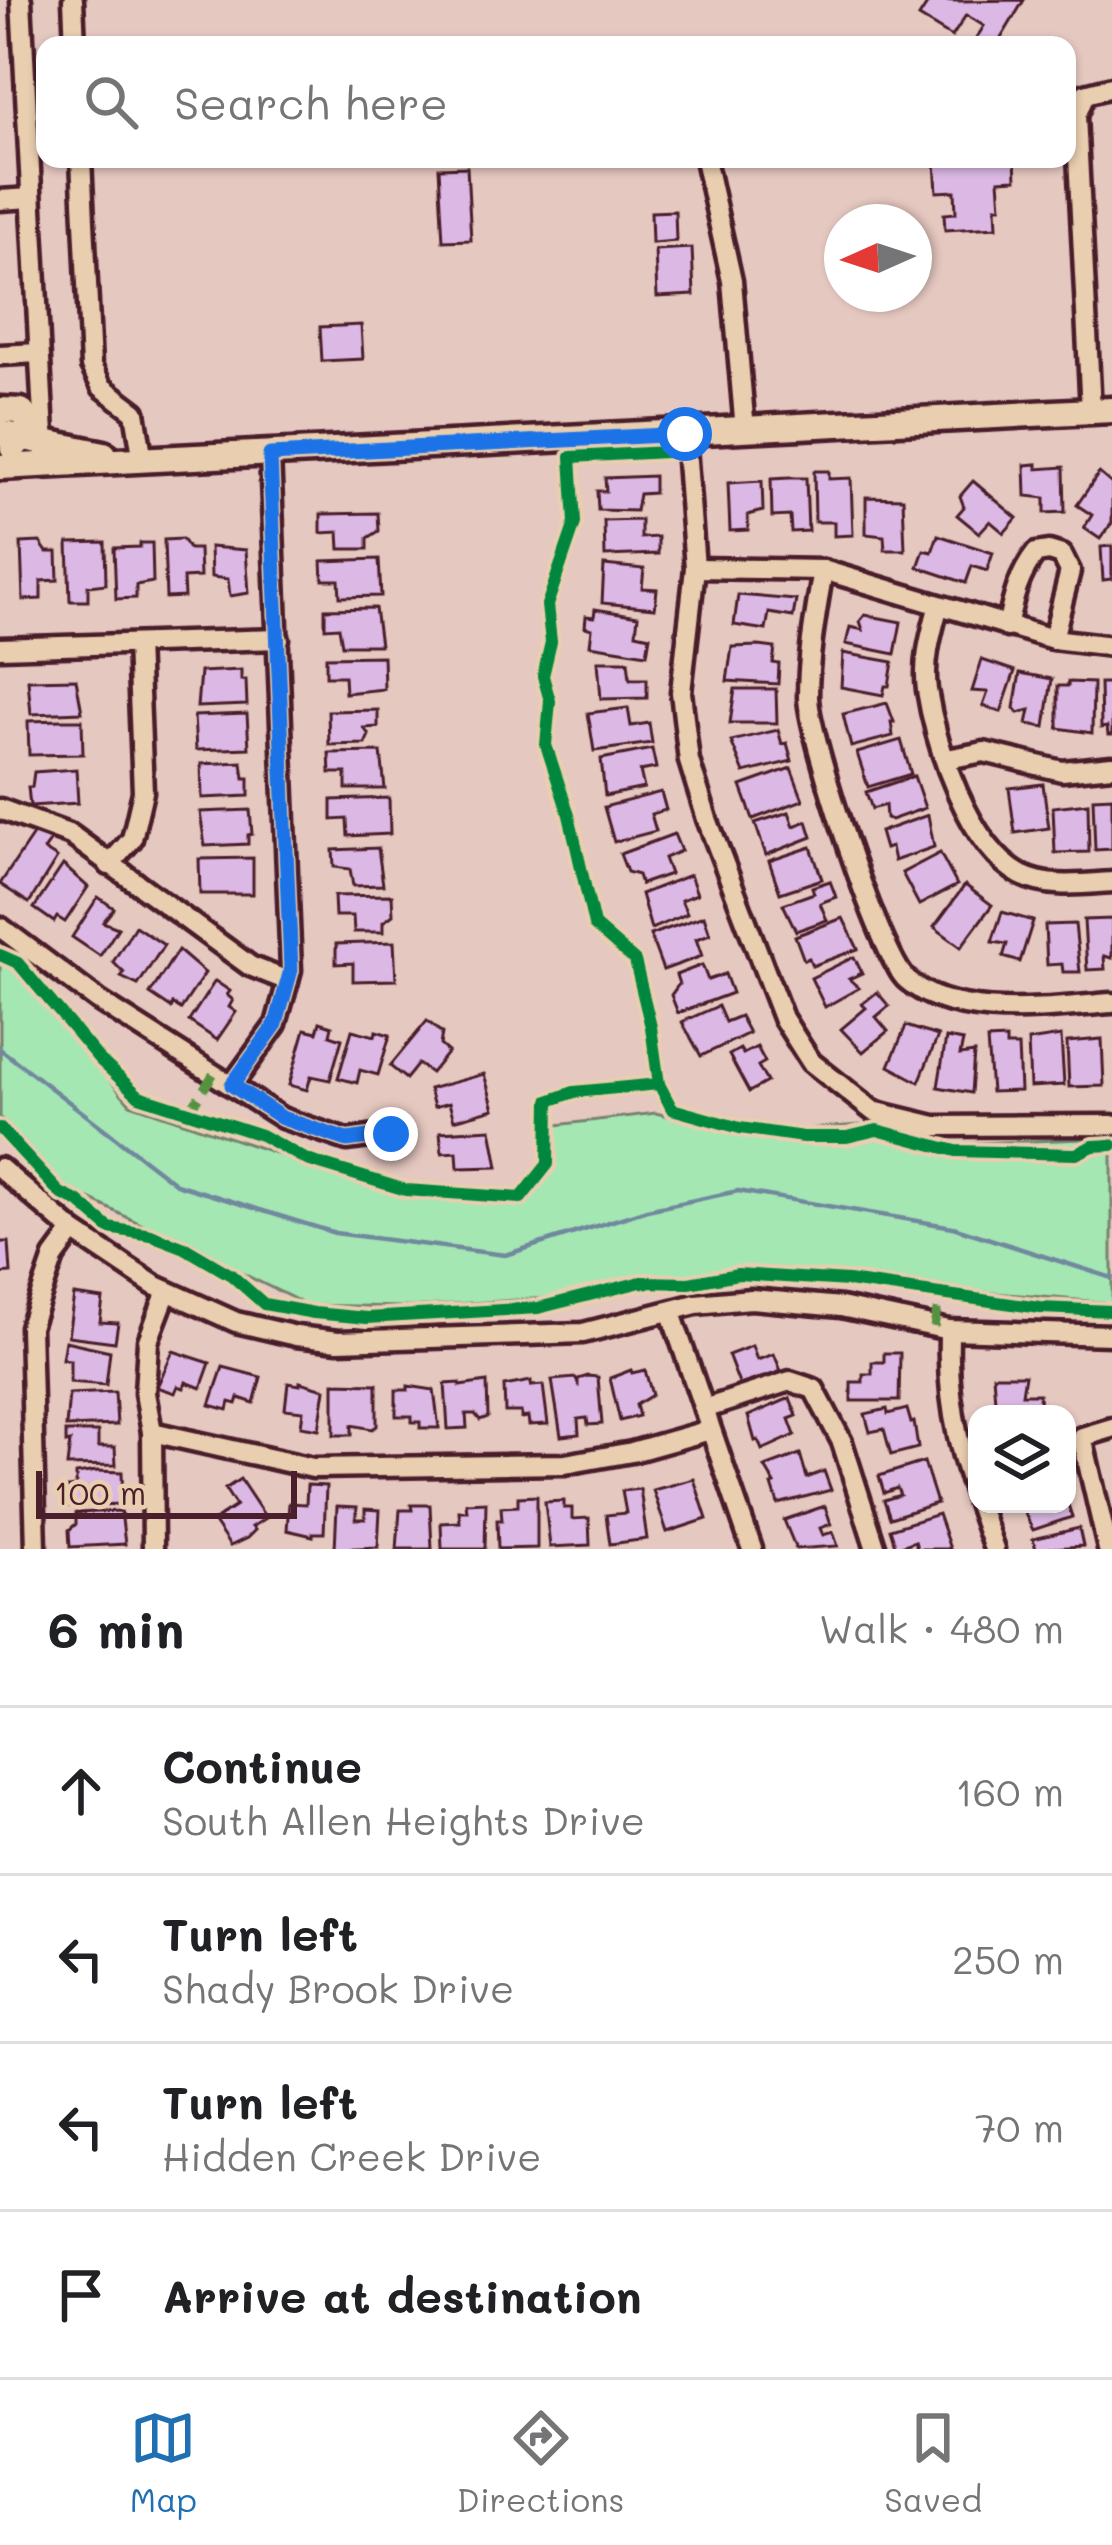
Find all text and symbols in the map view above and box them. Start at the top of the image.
search box [36,36,1076,168]
icon: search [78,69,144,135]
text: Search here [174,73,448,131]
north arrow [824,204,932,312]
route start [658,407,712,461]
route end [364,1107,418,1161]
map controls [968,1405,1076,1513]
button: layers [968,1405,1076,1513]
scale bar [36,1465,297,1518]
text: 100 m [54,1470,146,1513]
text: 6 min [48,1594,184,1661]
text: Walk · 480 m [819,1602,1064,1653]
text: Continue [162,1736,362,1794]
icon: ahead [48,1758,114,1824]
text: 160 m [955,1765,1064,1816]
text: South Allen Heights Drive [162,1794,645,1845]
text: Turn left [162,1904,358,1962]
icon: left [48,1926,114,1992]
text: 250 m [952,1933,1064,1984]
text: Shady Brook Drive [162,1962,514,2013]
text: Turn left [162,2072,358,2130]
icon: left [48,2094,114,2160]
text: 70 m [975,2101,1064,2152]
text: Hidden Creek Drive [162,2130,541,2181]
icon: arrive [48,2262,114,2328]
text: Arrive at destination [162,2266,642,2324]
tab: Map [130,2405,197,2520]
tab: Directions [457,2405,624,2520]
tab: Saved [884,2405,982,2520]

